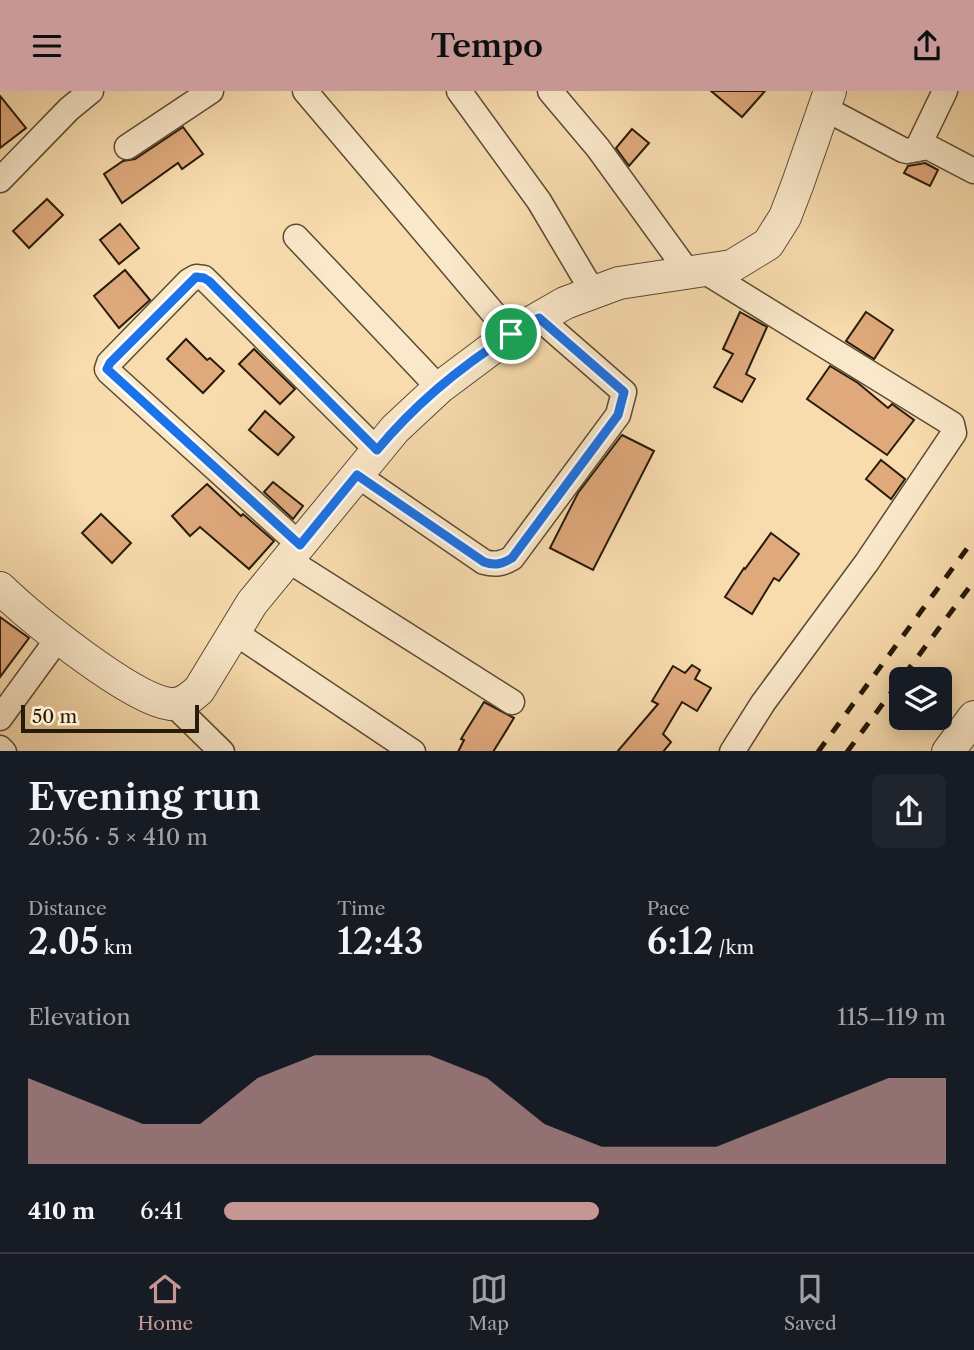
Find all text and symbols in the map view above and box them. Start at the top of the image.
text: Tempo [431,26,543,65]
icon: menu [28,27,66,65]
icon: share [908,27,946,65]
pin [481,304,541,364]
icon: arrive [492,315,530,353]
map controls [889,667,952,730]
button: layers [889,667,952,730]
scale bar [21,703,200,734]
text: 50 m [32,705,77,728]
text: Evening run [28,773,261,820]
button: share [872,774,946,848]
text: 20:56 · 5 × 410 m [28,823,208,851]
text: Distance [28,897,107,920]
text: Time [337,897,385,920]
text: Pace [647,897,690,920]
text: 2.05 [28,920,99,963]
text: 12:43 [337,920,424,963]
text: 6:12 [647,920,714,963]
text: km [99,936,133,959]
text: /km [714,936,754,959]
text: Elevation [28,1003,131,1031]
text: 115–119 m [837,1003,946,1031]
text: 410 m [28,1197,95,1225]
text: 6:41 [140,1197,183,1225]
tab: Home [137,1270,193,1335]
tab: Map [468,1270,509,1335]
tab: Saved [784,1270,837,1335]

